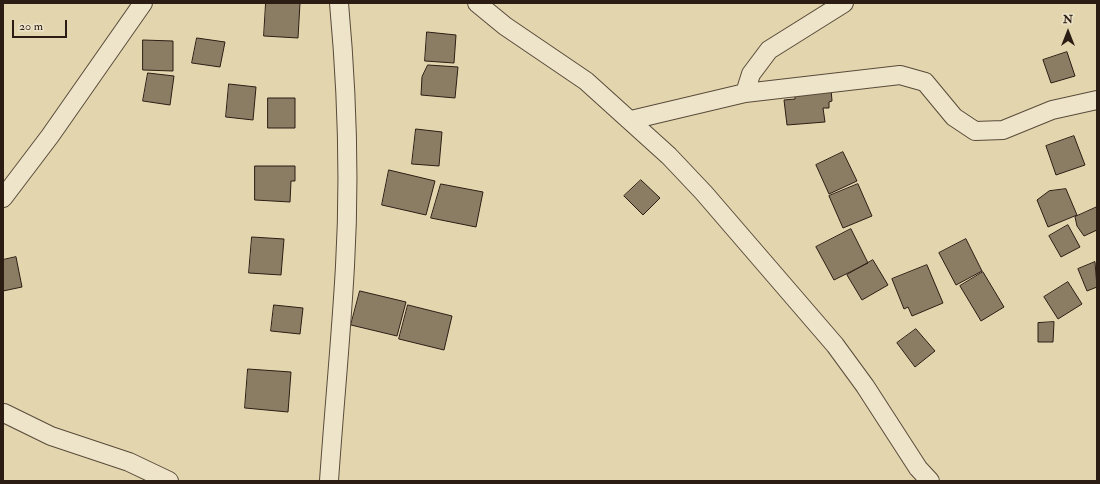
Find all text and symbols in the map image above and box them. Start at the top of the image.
scale bar [14,12,69,38]
north arrow [1048,12,1088,52]
text: N [1063,13,1073,26]
text: 20 m [19,19,43,34]

